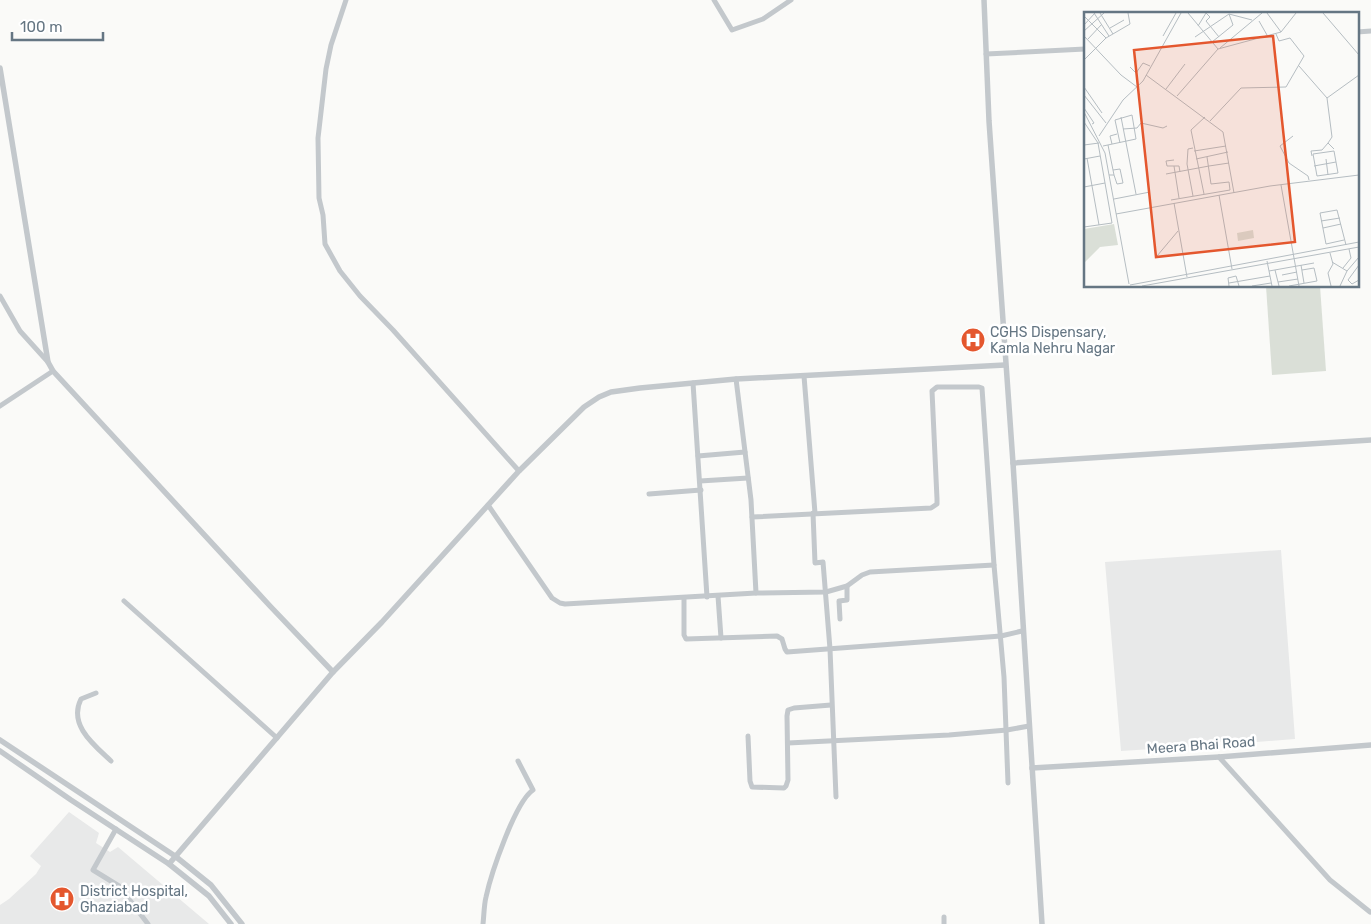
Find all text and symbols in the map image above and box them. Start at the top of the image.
scale bar [12,10,104,42]
inset map [1084,12,1358,288]
text: 100 m [20,18,62,36]
place label: CGHS Dispensary, Kamla Nehru Nagar [990,324,1116,357]
hospital icon: CGHS Dispensary, Kamla Nehru Nagar [960,327,986,353]
street label: Meera Bhai Road [1146,733,1256,758]
place label: District Hospital, Ghaziabad [80,883,188,916]
hospital icon: District Hospital, Ghaziabad [49,886,75,912]

